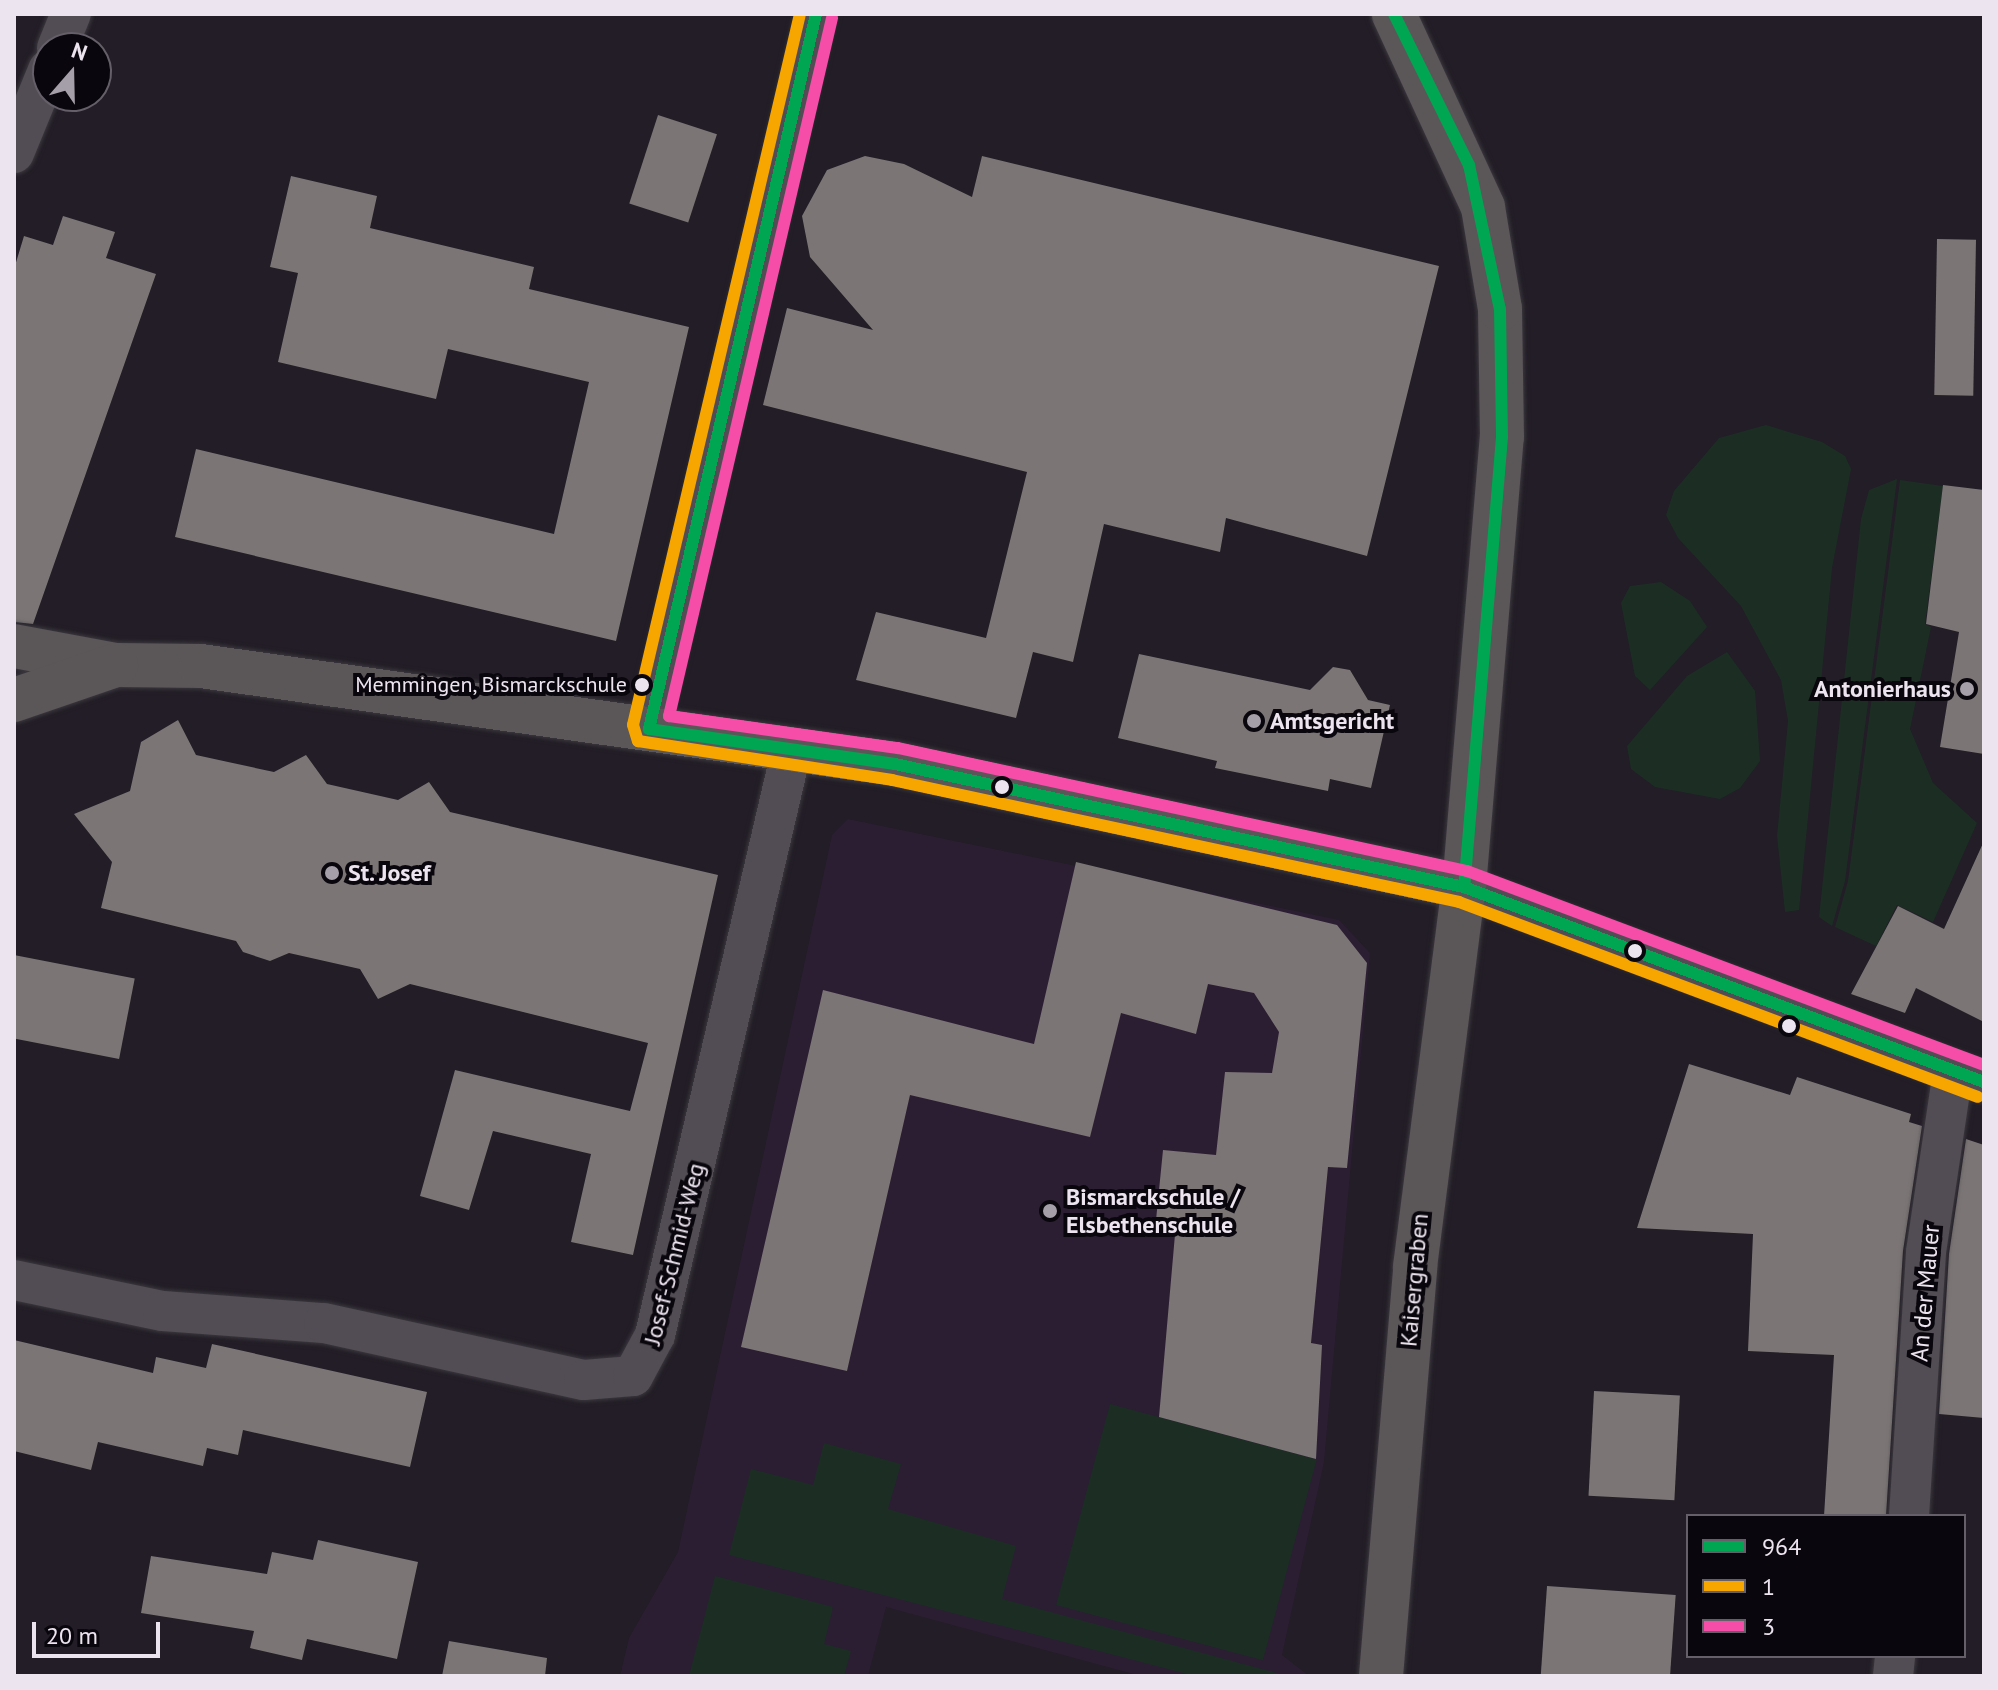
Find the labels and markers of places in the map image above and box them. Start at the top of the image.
place label: Memmingen, Bismarckschule [354,672,627,698]
place label: Antonierhaus [1814,675,1951,703]
marker: Memmingen, Bismarckschule [634,677,650,693]
marker: Antonierhaus [1958,680,1976,698]
place label: Amtsgericht [1270,707,1394,735]
marker: Amtsgericht [1245,712,1263,730]
unlabelled marker [994,779,1010,795]
place label: St. Josef [348,859,432,887]
marker: St. Josef [323,864,341,882]
unlabelled marker [1627,943,1643,959]
unlabelled marker [1781,1018,1797,1034]
place label: Bismarckschule / Elsbethenschule [1066,1183,1240,1239]
marker: Bismarckschule / Elsbethenschule [1041,1202,1059,1220]

